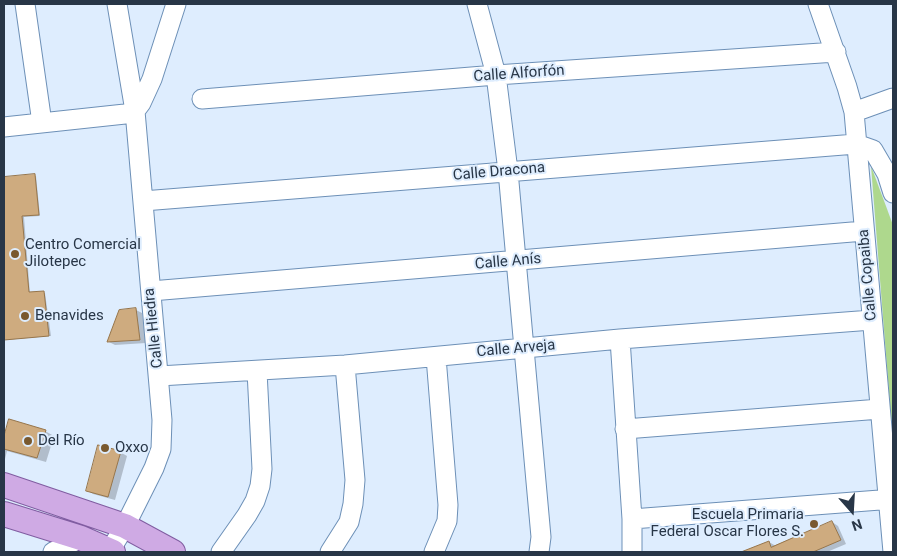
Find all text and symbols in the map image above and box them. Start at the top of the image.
street label: Calle Alforfón [473,62,565,86]
street label: Calle Dracona [452,159,546,185]
street label: Calle Copaiba [855,228,881,322]
place label: Centro Comercial Jilotepec [25,236,141,271]
marker: Centro Comercial Jilotepec [9,248,21,260]
street label: Calle Anís [474,250,542,274]
street label: Calle Hiedra [141,287,167,369]
place label: Benavides [35,307,104,325]
marker: Benavides [19,310,31,322]
street label: Calle Arveja [476,337,556,361]
place label: Del Río [38,432,85,450]
marker: Del Río [22,435,34,447]
place label: Oxxo [115,439,149,457]
marker: Oxxo [99,442,111,454]
north arrow [827,486,877,536]
place label: Escuela Primaria Federal Oscar Flores S. [651,506,804,541]
text: N [850,516,864,534]
marker: Escuela Primaria Federal Oscar Flores S. [808,518,820,530]

